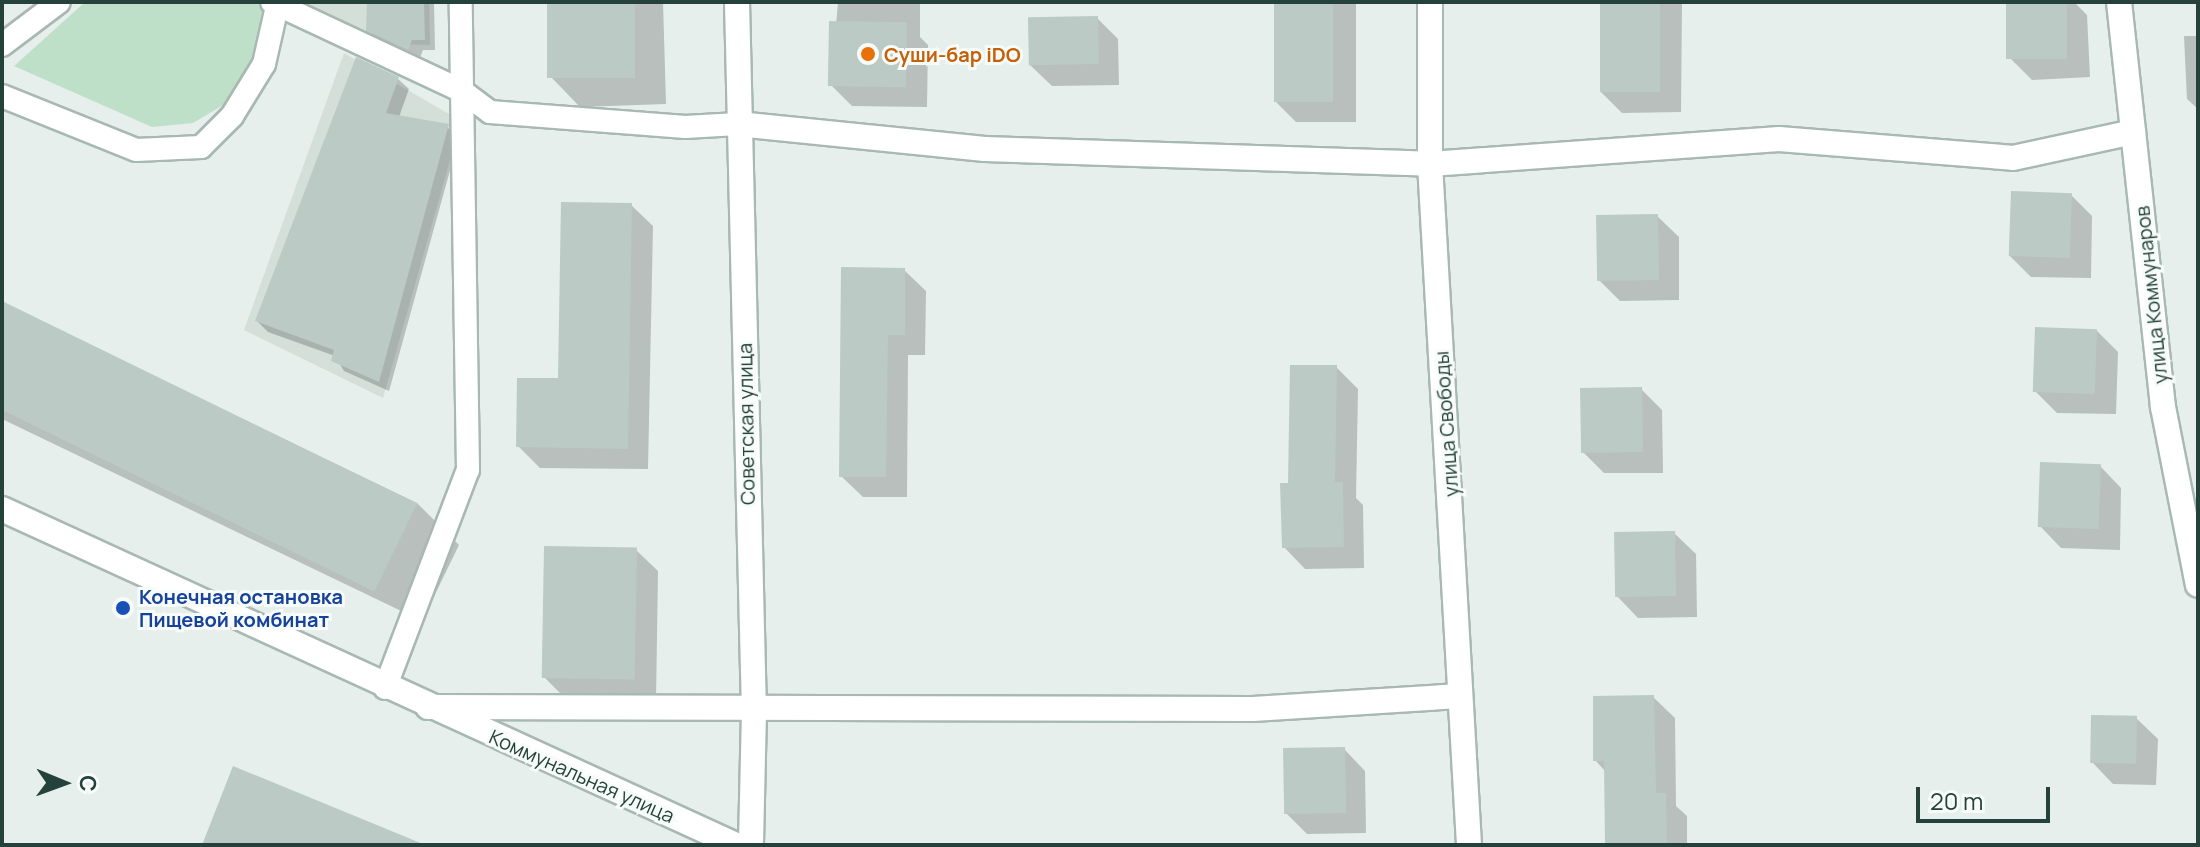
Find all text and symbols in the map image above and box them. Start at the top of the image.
place label: Суши-бар iDO [884,42,1021,66]
marker: Суши-бар iDO [859,45,877,63]
street label: улица Коммунаров [2130,205,2172,385]
street label: Советская улица [733,343,759,505]
street label: улица Свободы [1429,350,1463,498]
place label: Конечная остановка Пищевой комбинат [139,584,343,631]
marker: Конечная остановка Пищевой комбинат [114,599,132,617]
street label: Коммунальная улица [486,724,678,828]
north arrow [24,743,104,823]
scale bar [1920,771,2054,821]
text: С [73,775,103,792]
text: 20 m [1930,784,1983,817]

